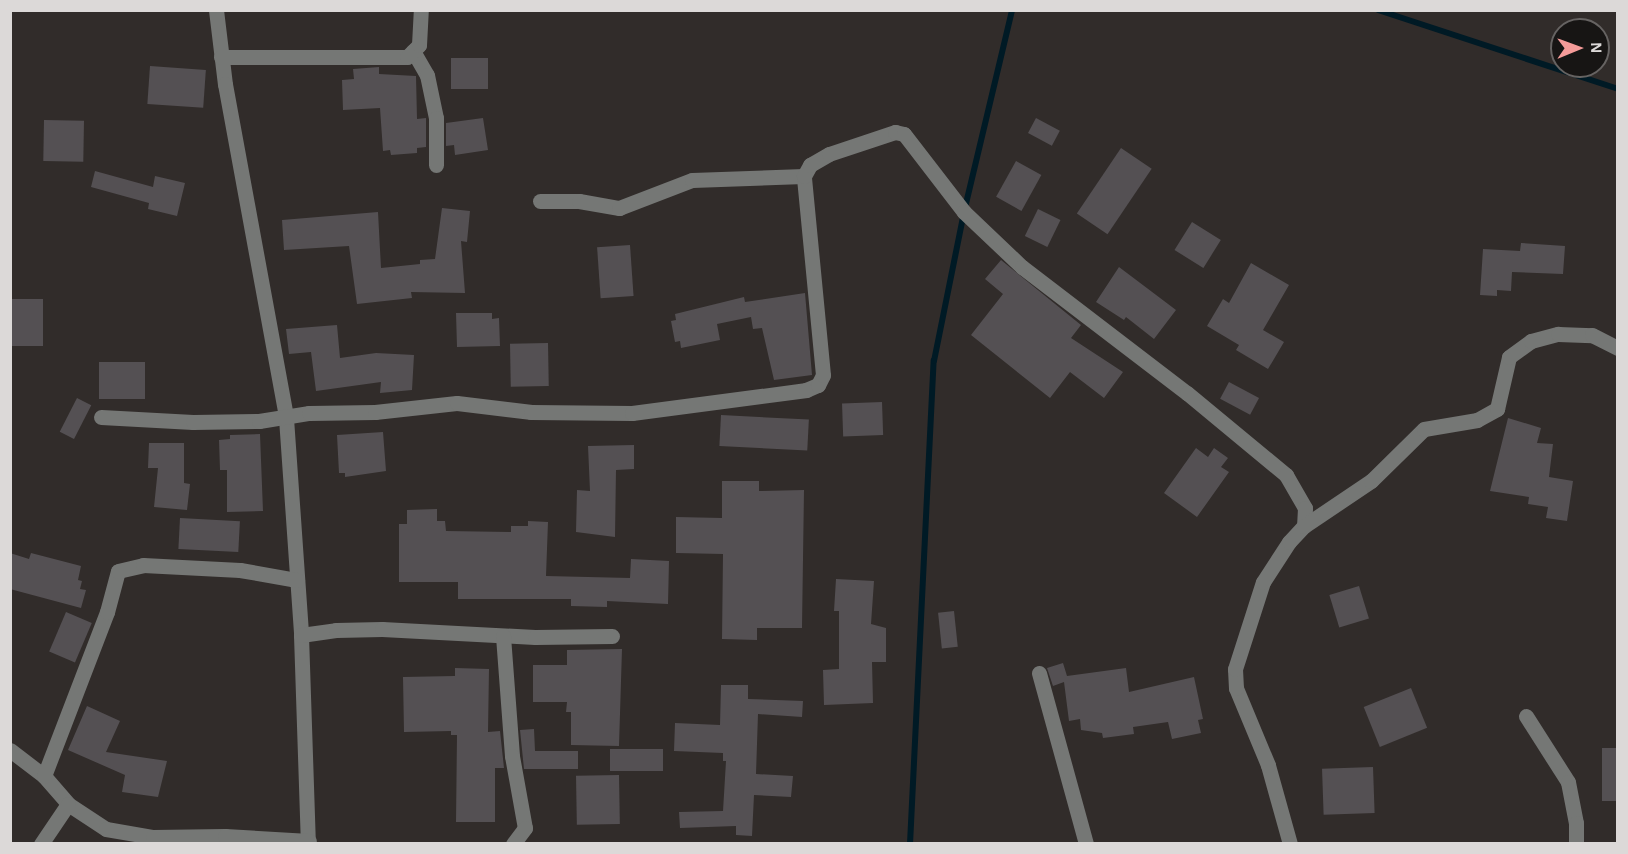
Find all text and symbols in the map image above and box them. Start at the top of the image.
north arrow [1550,18,1610,78]
text: N [1588,42,1604,53]

